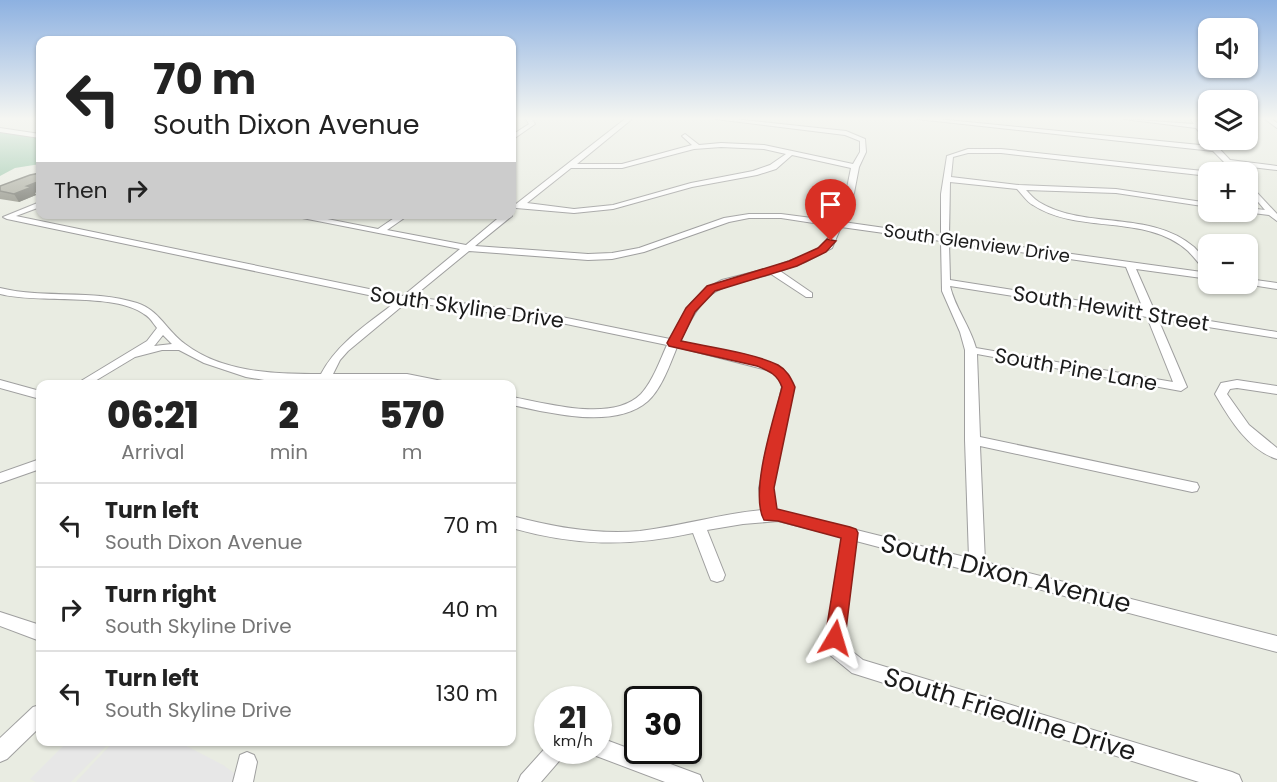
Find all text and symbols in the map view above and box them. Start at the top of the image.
map controls [1198,18,1258,294]
button: sound [1198,18,1258,78]
text: 70 m [153,50,256,109]
icon: left [54,60,132,138]
button: layers [1198,90,1258,150]
text: South Dixon Avenue [153,106,420,143]
button: + [1198,162,1258,222]
icon: right [120,174,153,207]
text: Then [54,175,108,206]
pin [805,179,856,241]
icon: arrive [814,188,847,221]
street label: South Glenview Drive [882,218,1072,268]
button: − [1198,234,1258,294]
street label: South Hewitt Street [1011,278,1211,338]
street label: South Skyline Drive [368,279,566,335]
street label: South Pine Lane [992,340,1160,398]
text: 06:21 [107,390,199,441]
text: 2 [279,390,299,441]
text: 570 [379,390,445,441]
text: Arrival [121,438,184,466]
text: min [270,438,308,466]
text: m [402,438,422,466]
text: Turn left [105,495,199,526]
icon: left [54,509,87,542]
text: 70 m [444,510,498,541]
street label: South Dixon Avenue [877,524,1135,622]
text: South Dixon Avenue [105,528,302,556]
text: Turn right [105,579,216,610]
icon: right [54,593,87,626]
text: 40 m [442,594,498,625]
position arrow [803,606,867,670]
text: South Skyline Drive [105,612,292,640]
street label: South Friedline Drive [879,658,1141,770]
text: Turn left [105,663,199,694]
icon: left [54,677,87,710]
text: 130 m [436,678,498,709]
speed limit sign: 30 [624,686,702,764]
text: South Skyline Drive [105,696,292,724]
text: 21 [559,696,587,739]
text: km/h [553,730,593,751]

